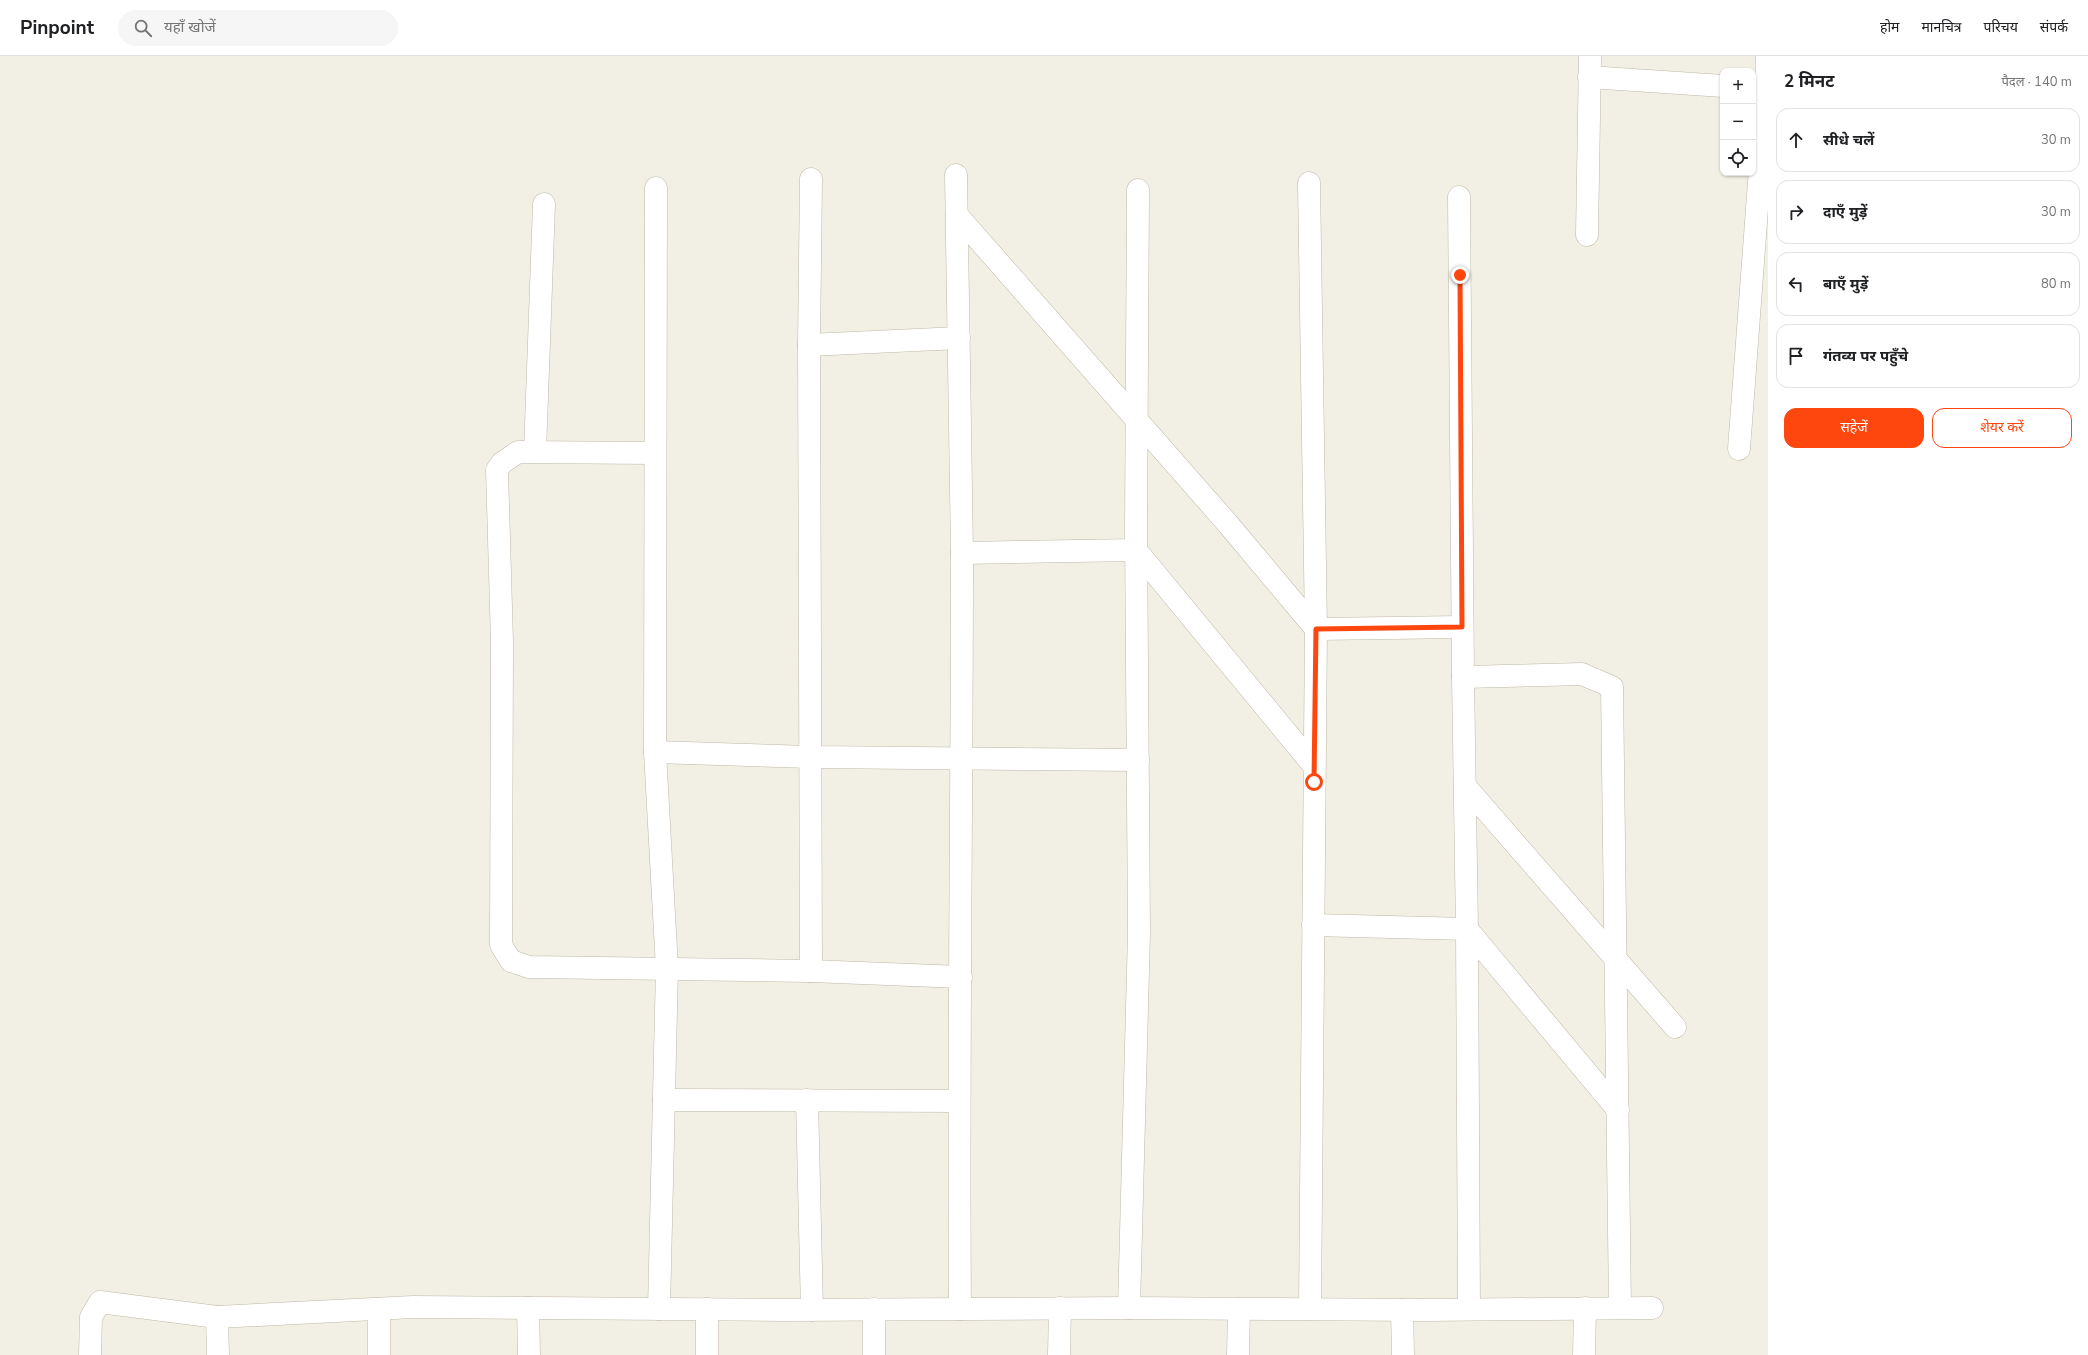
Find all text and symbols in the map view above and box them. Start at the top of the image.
search box [118,10,398,46]
text: Pinpoint [20,15,94,41]
icon: search [132,17,154,39]
text: यहाँ खोजें [164,17,216,37]
text: होम [1880,18,1899,37]
text: मानचित्र [1921,18,1962,37]
text: परिचय [1984,18,2018,37]
text: संपर्क [2040,18,2068,37]
map controls [1720,68,1756,176]
button: + [1720,68,1756,104]
text: 2 मिनट [1784,70,1834,93]
text: पैदल · 140 m [2001,73,2072,91]
button: − [1720,104,1756,140]
icon: ahead [1785,129,1807,151]
text: सीधे चलें [1823,130,1874,150]
text: 30 m [2041,131,2071,149]
button: locate [1720,140,1756,176]
icon: right [1785,201,1807,223]
text: दाएँ मुड़ें [1823,202,1867,222]
text: 30 m [2041,203,2071,221]
route end [1451,266,1469,284]
icon: left [1785,273,1807,295]
text: बाएँ मुड़ें [1823,274,1868,294]
text: 80 m [2041,275,2071,293]
icon: arrive [1785,345,1807,367]
text: गंतव्य पर पहुँचे [1823,346,1908,366]
button: सहेजें [1784,408,1924,448]
button: शेयर करें [1932,408,2072,448]
route start [1305,773,1323,791]

